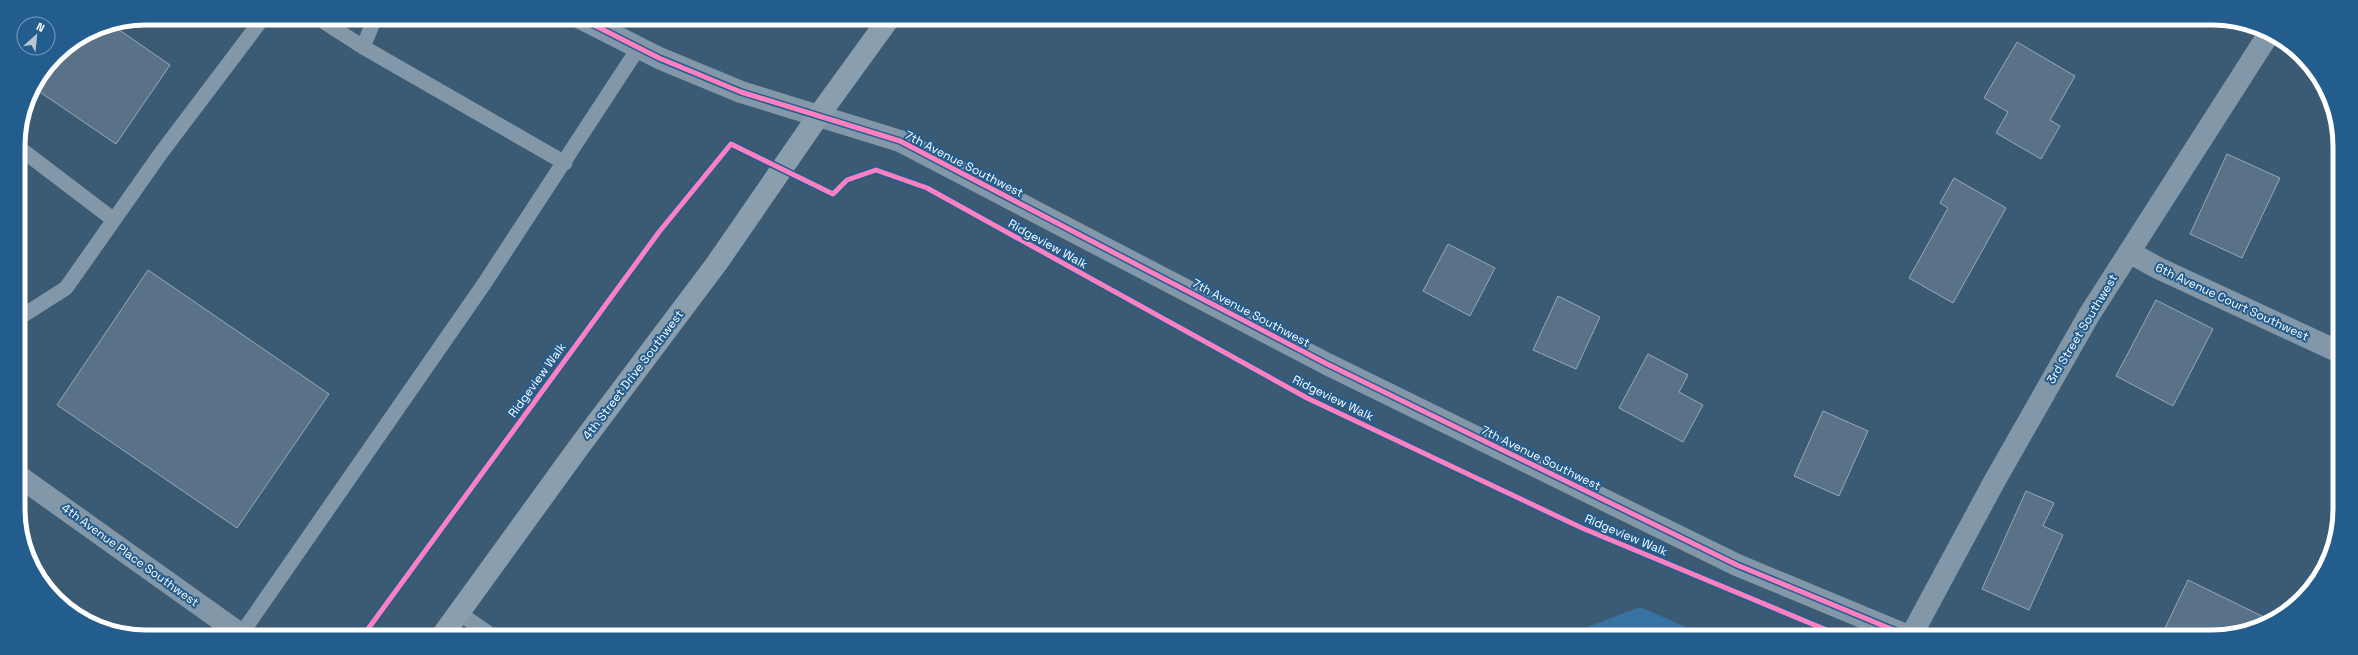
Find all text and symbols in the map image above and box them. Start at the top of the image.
north arrow [16,16,56,56]
text: N [34,19,47,35]
street label: 7th Avenue Southwest [902,127,1026,201]
street label: Ridgeview Walk [1005,216,1091,273]
street label: 6th Avenue Court Southwest [2153,259,2311,345]
street label: 3rd Street Southwest [2043,271,2121,387]
street label: 7th Avenue Southwest [1189,275,1313,351]
street label: 4th Street Drive Southwest [579,307,687,443]
street label: Ridgeview Walk [505,339,570,420]
street label: Ridgeview Walk [1290,371,1377,425]
street label: 7th Avenue Southwest [1479,422,1603,494]
street label: 4th Avenue Place Southwest [58,500,202,610]
street label: Ridgeview Walk [1582,510,1670,560]

